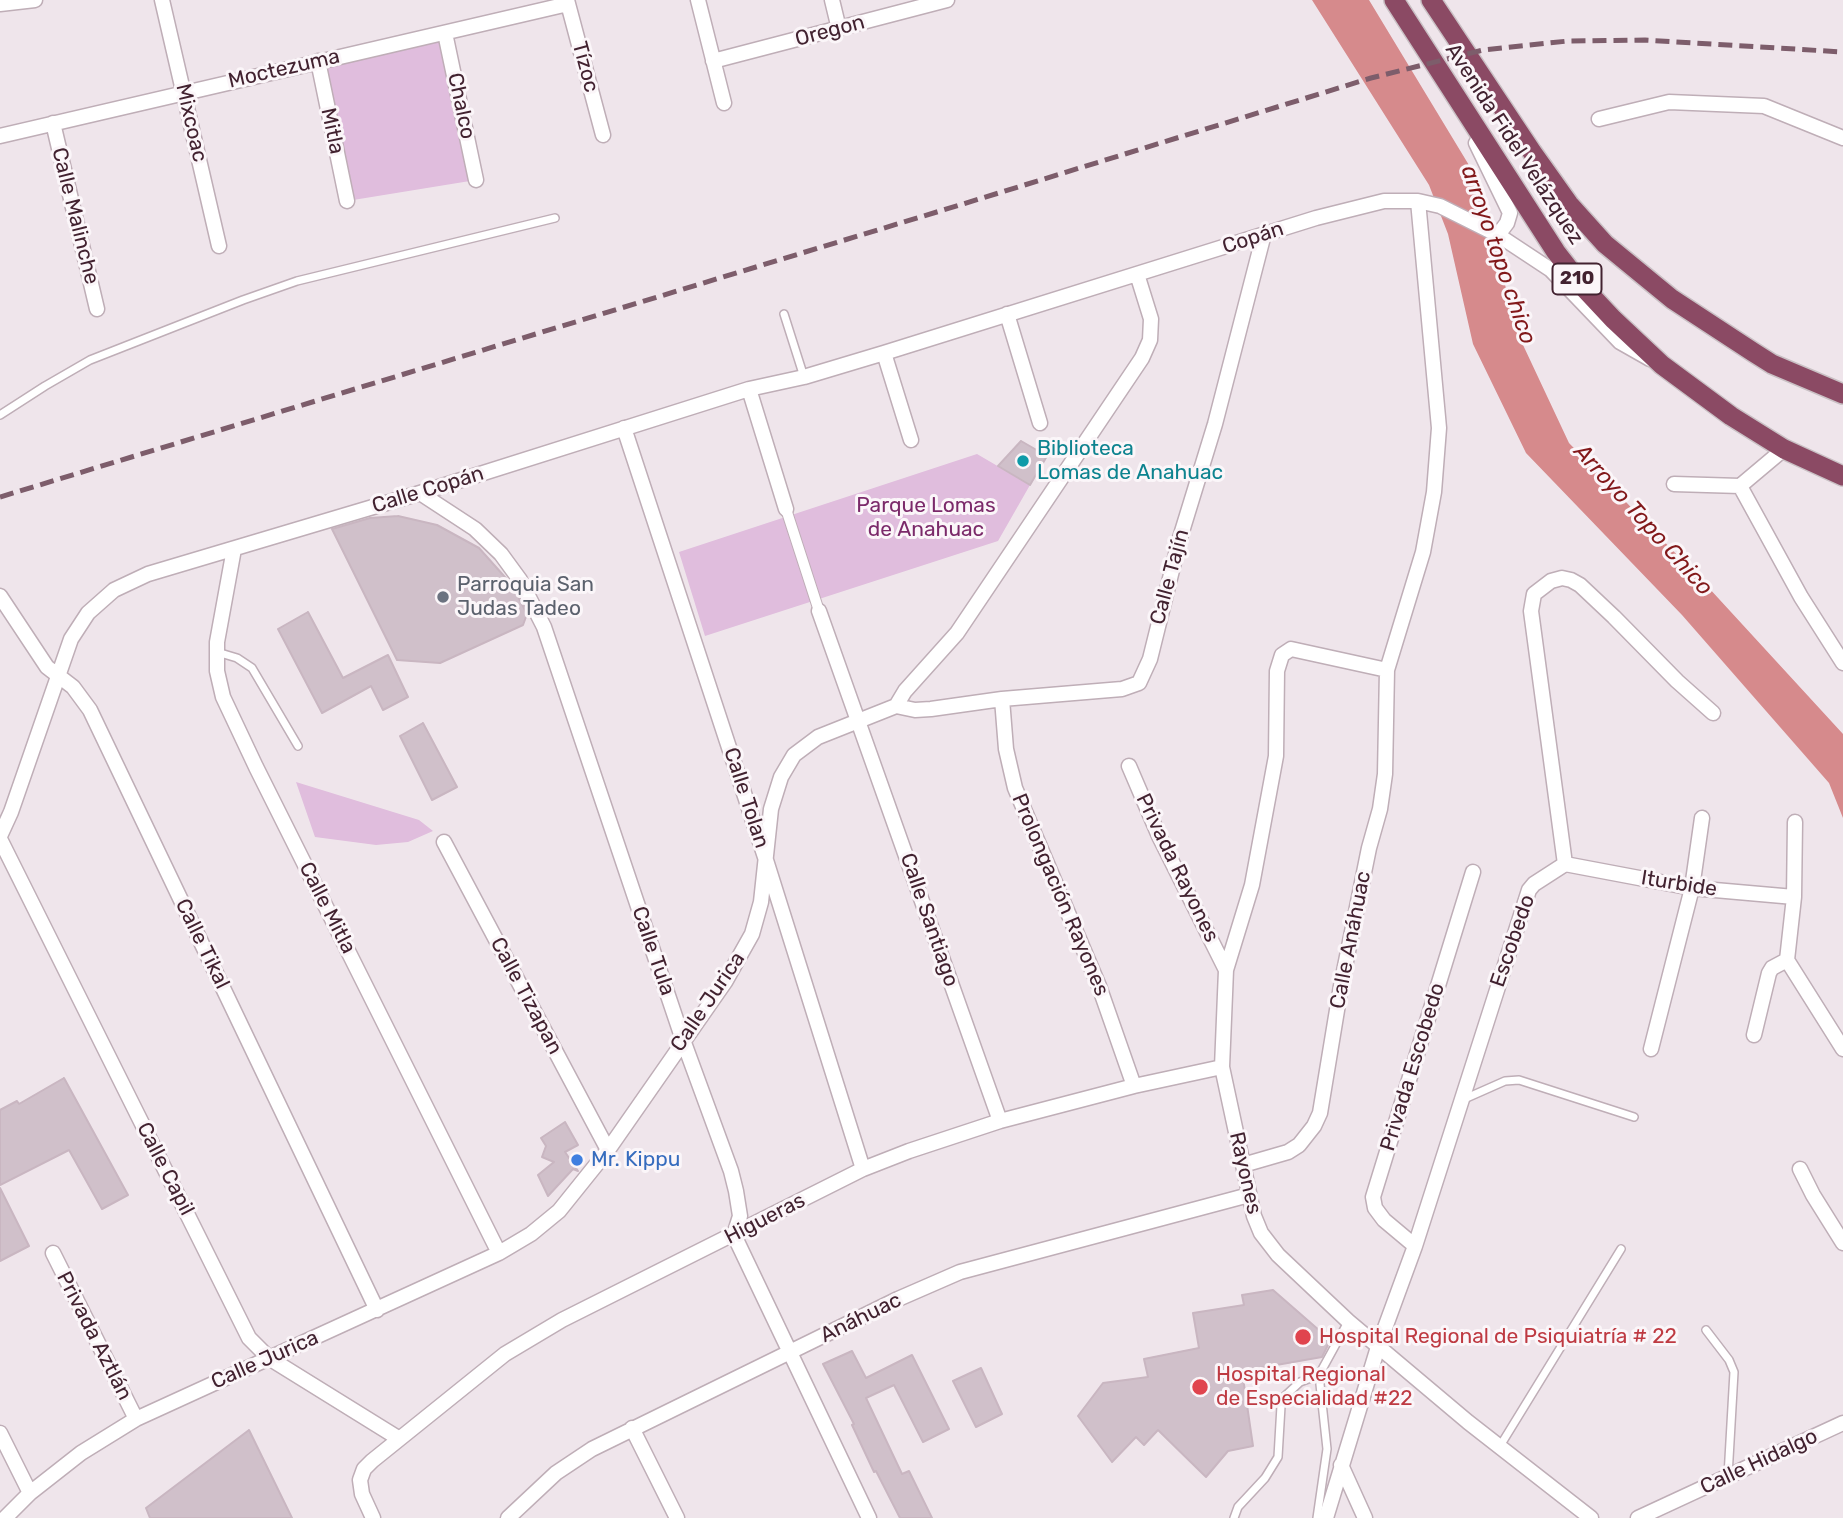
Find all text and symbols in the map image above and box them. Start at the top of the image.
street label: Oregon [792,10,868,52]
street label: Tízoc [566,39,604,95]
street label: Avenida Fidel Velázquez [1440,39,1588,249]
street label: Moctezuma [226,44,342,94]
street label: Chalco [442,71,480,141]
street label: Mixcoac [170,81,212,165]
street label: Mitla [315,106,349,156]
street label: Calle Malinche [46,145,104,287]
water label: arroyo topo chico [1454,162,1542,348]
street label: Copán [1219,216,1287,260]
road number: 210 [1552,264,1602,294]
place label: Biblioteca Lomas de Anahuac [1037,436,1223,486]
water label: Arroyo Topo Chico [1568,439,1718,601]
marker: Biblioteca Lomas de Anahuac [1015,453,1031,469]
street label: Calle Copán [369,461,487,519]
park label: Parque Lomas de Anahuac [856,493,996,543]
street label: Calle Tajín [1145,526,1195,628]
place label: Parroquia San Judas Tadeo [457,572,594,622]
marker: Parroquia San Judas Tadeo [435,589,451,605]
street label: Calle Tolan [718,745,774,851]
street label: Prolongación Rayones [1006,790,1114,1000]
street label: Privada Rayones [1130,790,1224,946]
street label: Calle Santiago [894,850,964,990]
street label: Calle Mitla [293,858,361,958]
street label: Iturbide [1639,866,1719,902]
street label: Calle Anáhuac [1325,869,1377,1011]
street label: Escobedo [1485,892,1541,990]
street label: Calle Tikal [169,895,235,993]
street label: Calle Tula [626,903,680,999]
street label: Calle Tizapan [485,933,567,1059]
street label: Calle Jurica [665,947,751,1057]
street label: Privada Escobedo [1375,980,1451,1154]
street label: Calle Capil [131,1118,199,1220]
street label: Rayones [1223,1129,1267,1217]
place label: Mr. Kippu [591,1147,680,1173]
marker: Mr. Kippu [569,1152,585,1168]
street label: Higueras [720,1188,810,1250]
street label: Privada Aztlán [51,1267,137,1405]
street label: Anáhuac [816,1288,906,1348]
place label: Hospital Regional de Psiquiatría # 22 [1319,1324,1677,1350]
street label: Calle Jurica [207,1325,323,1395]
marker: Hospital Regional de Psiquiatría # 22 [1293,1327,1313,1347]
place label: Hospital Regional de Especialidad #22 [1216,1362,1413,1412]
marker: Hospital Regional de Especialidad #22 [1190,1377,1210,1397]
street label: Calle Hidalgo [1696,1424,1822,1500]

